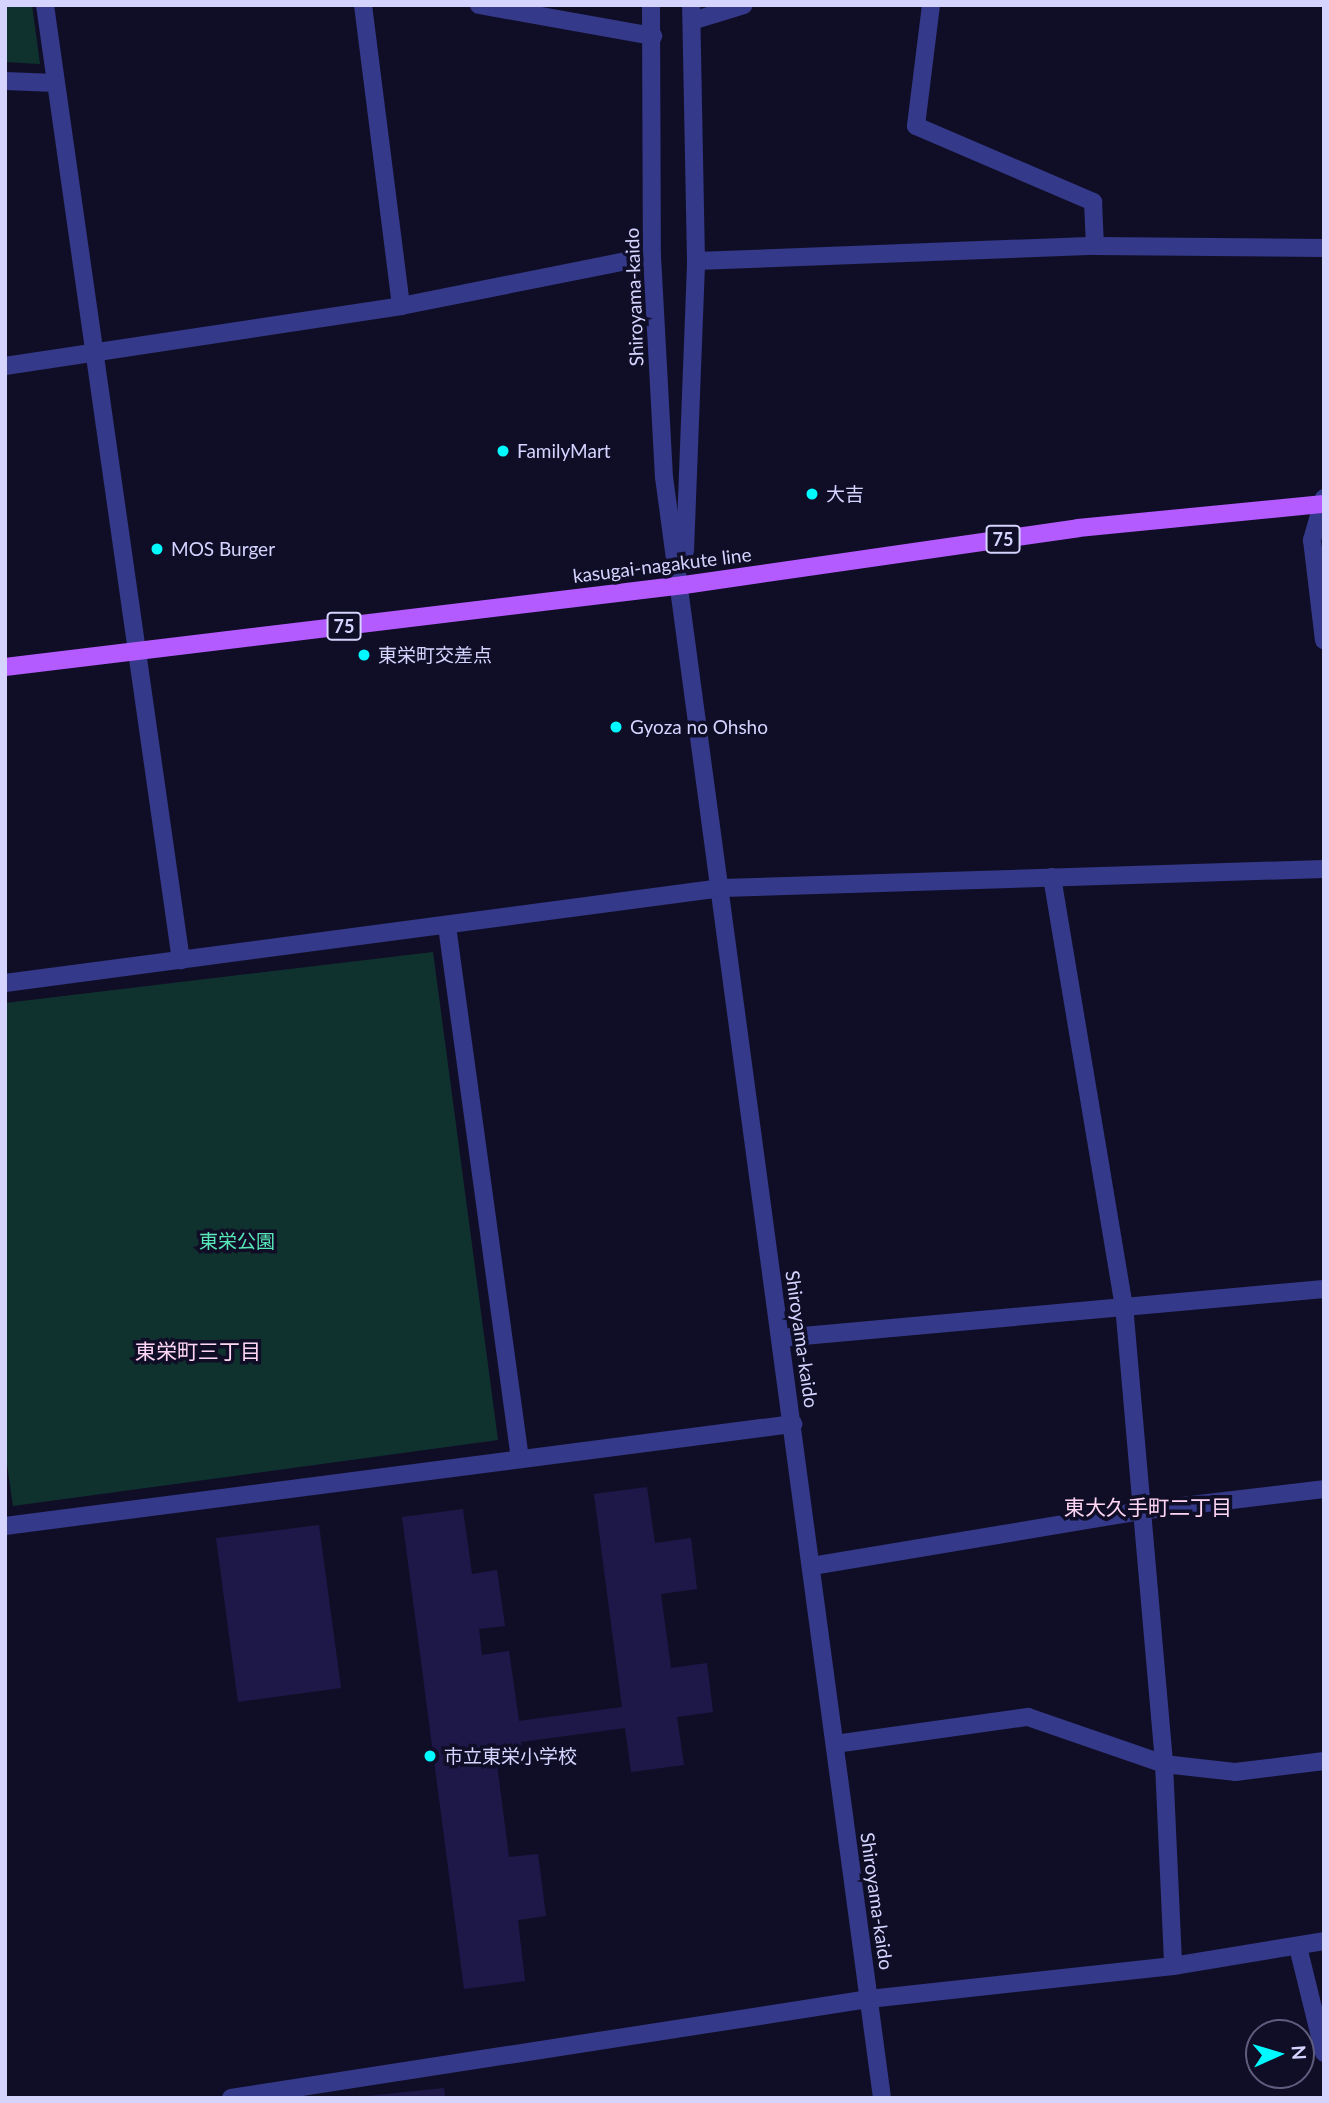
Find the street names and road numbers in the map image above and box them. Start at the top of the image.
street label: Shiroyama-kaido [620,227,648,367]
road number: 75 [986,524,1020,554]
street label: kasugai-nagakute line [571,543,753,587]
road number: 75 [326,612,362,640]
street label: Shiroyama-kaido [781,1269,823,1409]
street label: Shiroyama-kaido [856,1831,898,1971]

